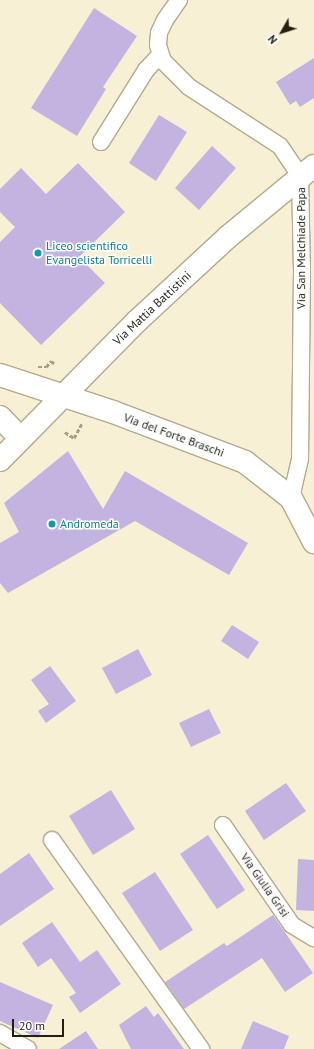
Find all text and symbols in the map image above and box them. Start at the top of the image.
north arrow [262,12,302,52]
text: N [265,32,280,47]
street label: Via San Melchiade Papa [294,187,308,309]
place label: Liceo scientifico Evangelista Torricelli [46,239,153,267]
marker: Liceo scientifico Evangelista Torricelli [33,248,43,258]
street label: Via Mattia Battistini [110,268,194,348]
street label: Via del Forte Braschi [122,410,226,460]
place label: Andromeda [60,517,119,531]
marker: Andromeda [47,519,57,529]
street label: Via Giulia Grisi [238,850,292,920]
scale bar [14,1011,66,1037]
text: 20 m [19,1018,45,1033]

